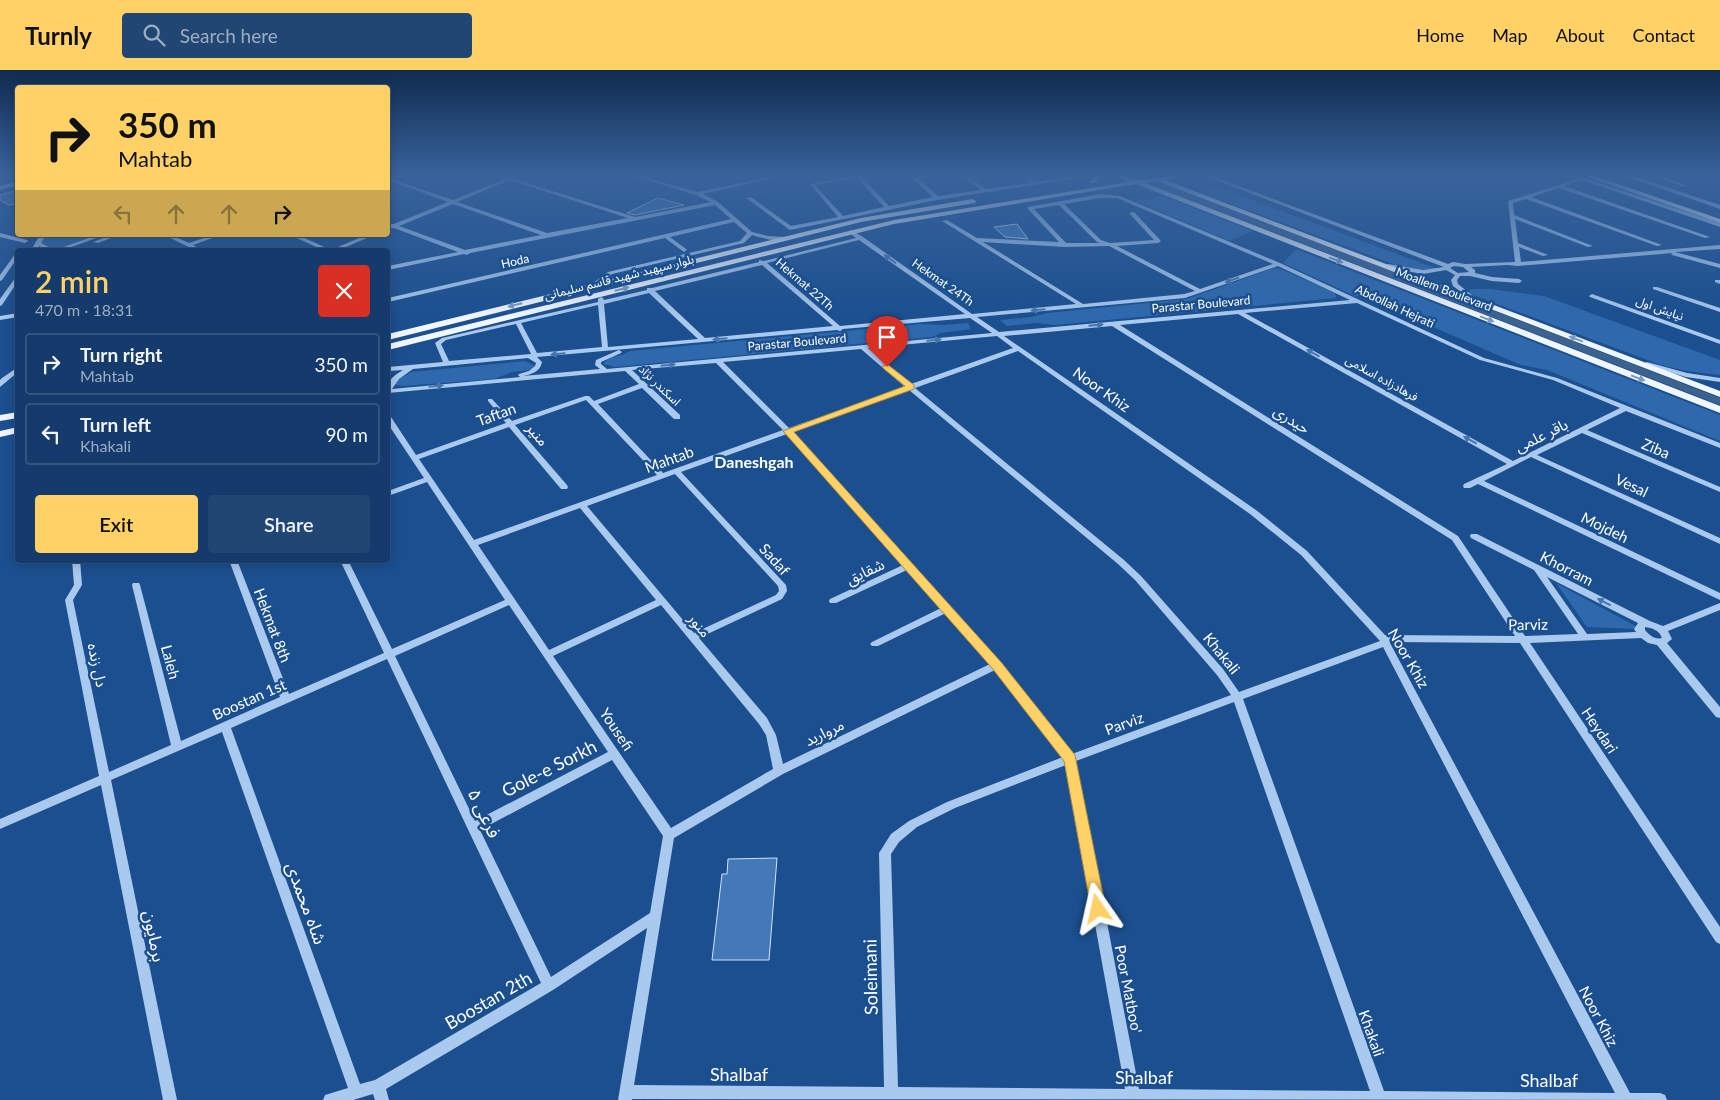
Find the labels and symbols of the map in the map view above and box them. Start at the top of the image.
street label: Hoda [499,250,531,272]
street label: بلوار سپهبد شهید قاسم سلیمانی [543,251,696,305]
one-way arrow [883,254,897,263]
street label: Hekmat 22Th [773,255,837,313]
street label: Hekmat 24Th [909,255,977,309]
one-way arrow [1329,256,1344,264]
street label: Moallem Boulevard [1394,264,1494,314]
one-way arrow [1225,277,1240,284]
street label: Abdollah Hejrati [1353,281,1437,331]
one-way arrow [614,285,629,293]
street label: Parastar Boulevard [1151,292,1251,316]
street label: نیایش اول [1634,292,1686,324]
one-way arrow [508,301,523,309]
one-way arrow [1030,306,1046,314]
one-way arrow [1480,315,1495,323]
pin [866,316,908,367]
one-way arrow [1088,321,1104,329]
street label: Parastar Boulevard [747,330,847,354]
one-way arrow [1569,335,1584,342]
one-way arrow [711,336,727,344]
one-way arrow [926,336,942,344]
one-way arrow [1306,349,1320,357]
one-way arrow [549,350,565,358]
street label: فرهادزاده اسلامی [1343,352,1421,404]
street label: اسکندر نژاد [636,361,684,409]
one-way arrow [660,361,676,369]
street label: Noor Khiz [1070,363,1134,415]
one-way arrow [1631,375,1646,382]
one-way arrow [428,382,444,390]
street label: Taftan [474,399,518,429]
street label: حیدری [1270,401,1314,438]
street label: باقر علمی [1512,414,1571,456]
street label: منیر [522,418,553,450]
street label: Ziba [1639,434,1673,462]
one-way arrow [1463,436,1478,444]
street label: Mahtab [642,442,696,476]
district label: Daneshgah [714,452,794,471]
street label: Vesal [1613,470,1651,500]
street label: Mojdeh [1578,508,1632,546]
street label: Sadaf [756,539,794,579]
street label: Khorram [1537,547,1597,589]
street label: شقایق [843,554,888,589]
street label: Hekmat 8th [251,585,295,665]
one-way arrow [1597,598,1611,606]
street label: منور [684,609,715,641]
street label: Parviz [1508,615,1548,633]
street label: Noor Khiz [1385,625,1433,691]
street label: Khakali [1200,629,1244,677]
street label: دل زنده [84,641,111,689]
street label: Laleh [158,643,184,681]
street label: Boostan 1st [209,675,289,723]
street label: Yousefi [596,704,638,754]
street label: Heydari [1578,704,1622,756]
street label: Parviz [1102,708,1146,738]
street label: مروارید [801,715,847,750]
street label: Gole-e Sorkh [498,735,600,801]
street label: فرعی ۵ [463,785,506,842]
street label: شاه محمدی [281,859,332,947]
position arrow [1071,882,1123,934]
street label: برمایون [138,908,171,964]
street label: Soleimani [858,939,882,1015]
street label: Poor Matboo' [1112,944,1146,1034]
street label: Boostan 2th [441,966,535,1034]
street label: Noor Khiz [1576,983,1623,1050]
street label: Khakali [1355,1007,1389,1059]
street label: Shalbaf [710,1063,769,1085]
street label: Shalbaf [1115,1066,1174,1088]
street label: Shalbaf [1520,1069,1579,1091]

